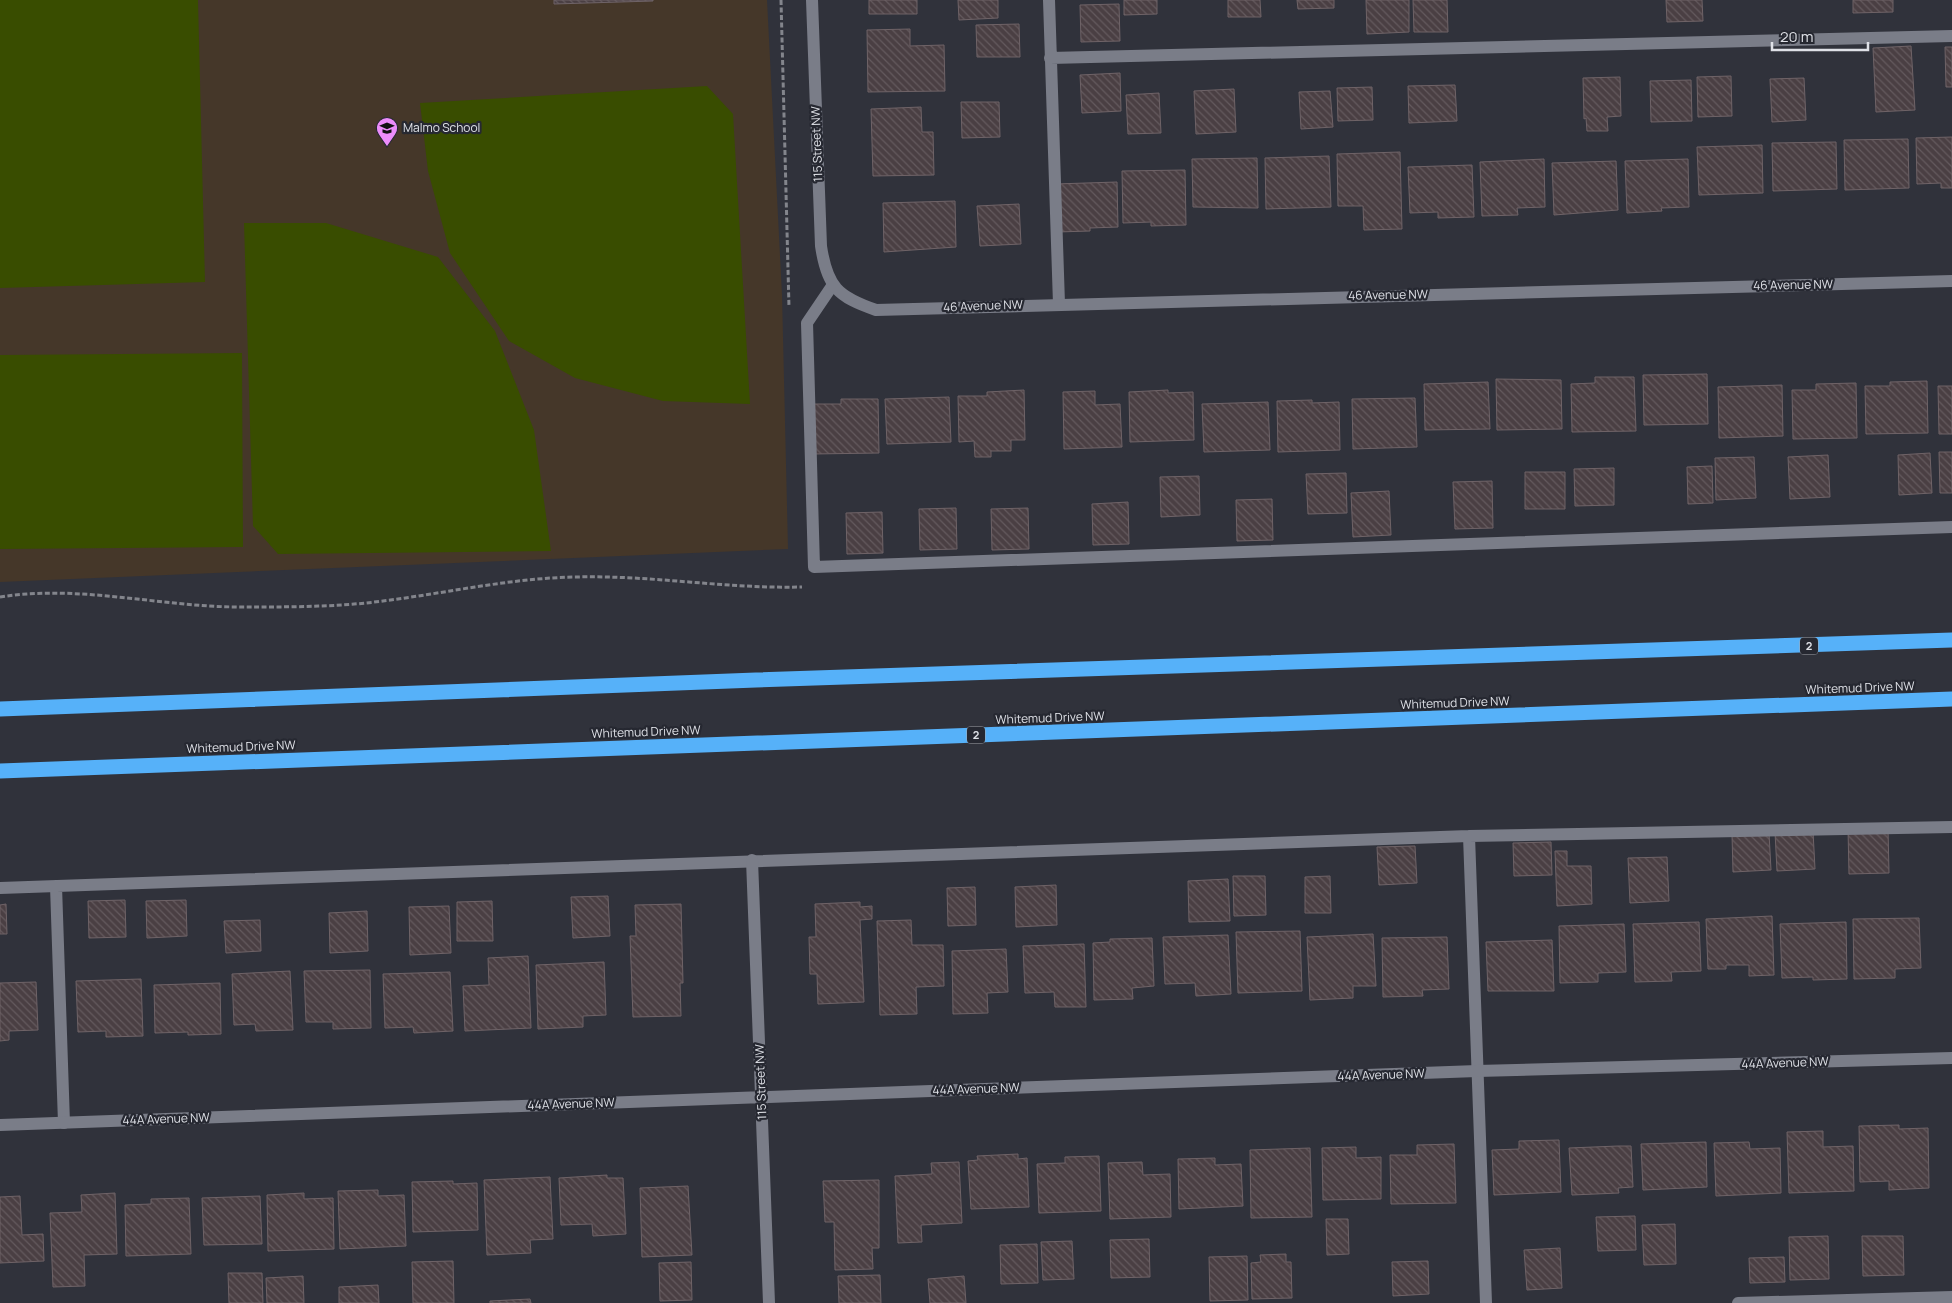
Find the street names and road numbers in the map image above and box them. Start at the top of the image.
street label: 115 Street NW [807,105,826,182]
street label: 46 Avenue NW [1753,275,1834,294]
street label: 46 Avenue NW [1348,285,1429,304]
street label: 46 Avenue NW [943,296,1024,315]
road number: 2 [1800,637,1818,654]
street label: Whitemud Drive NW [1805,677,1916,698]
street label: Whitemud Drive NW [1400,692,1511,713]
street label: Whitemud Drive NW [995,707,1106,728]
street label: Whitemud Drive NW [591,721,702,742]
road number: 2 [967,726,985,744]
street label: Whitemud Drive NW [186,736,297,757]
street label: 115 Street NW [751,1043,770,1120]
street label: 44A Avenue NW [1741,1052,1830,1073]
street label: 44A Avenue NW [1337,1064,1426,1085]
street label: 44A Avenue NW [932,1078,1021,1099]
street label: 44A Avenue NW [527,1093,616,1114]
street label: 44A Avenue NW [122,1108,211,1129]

